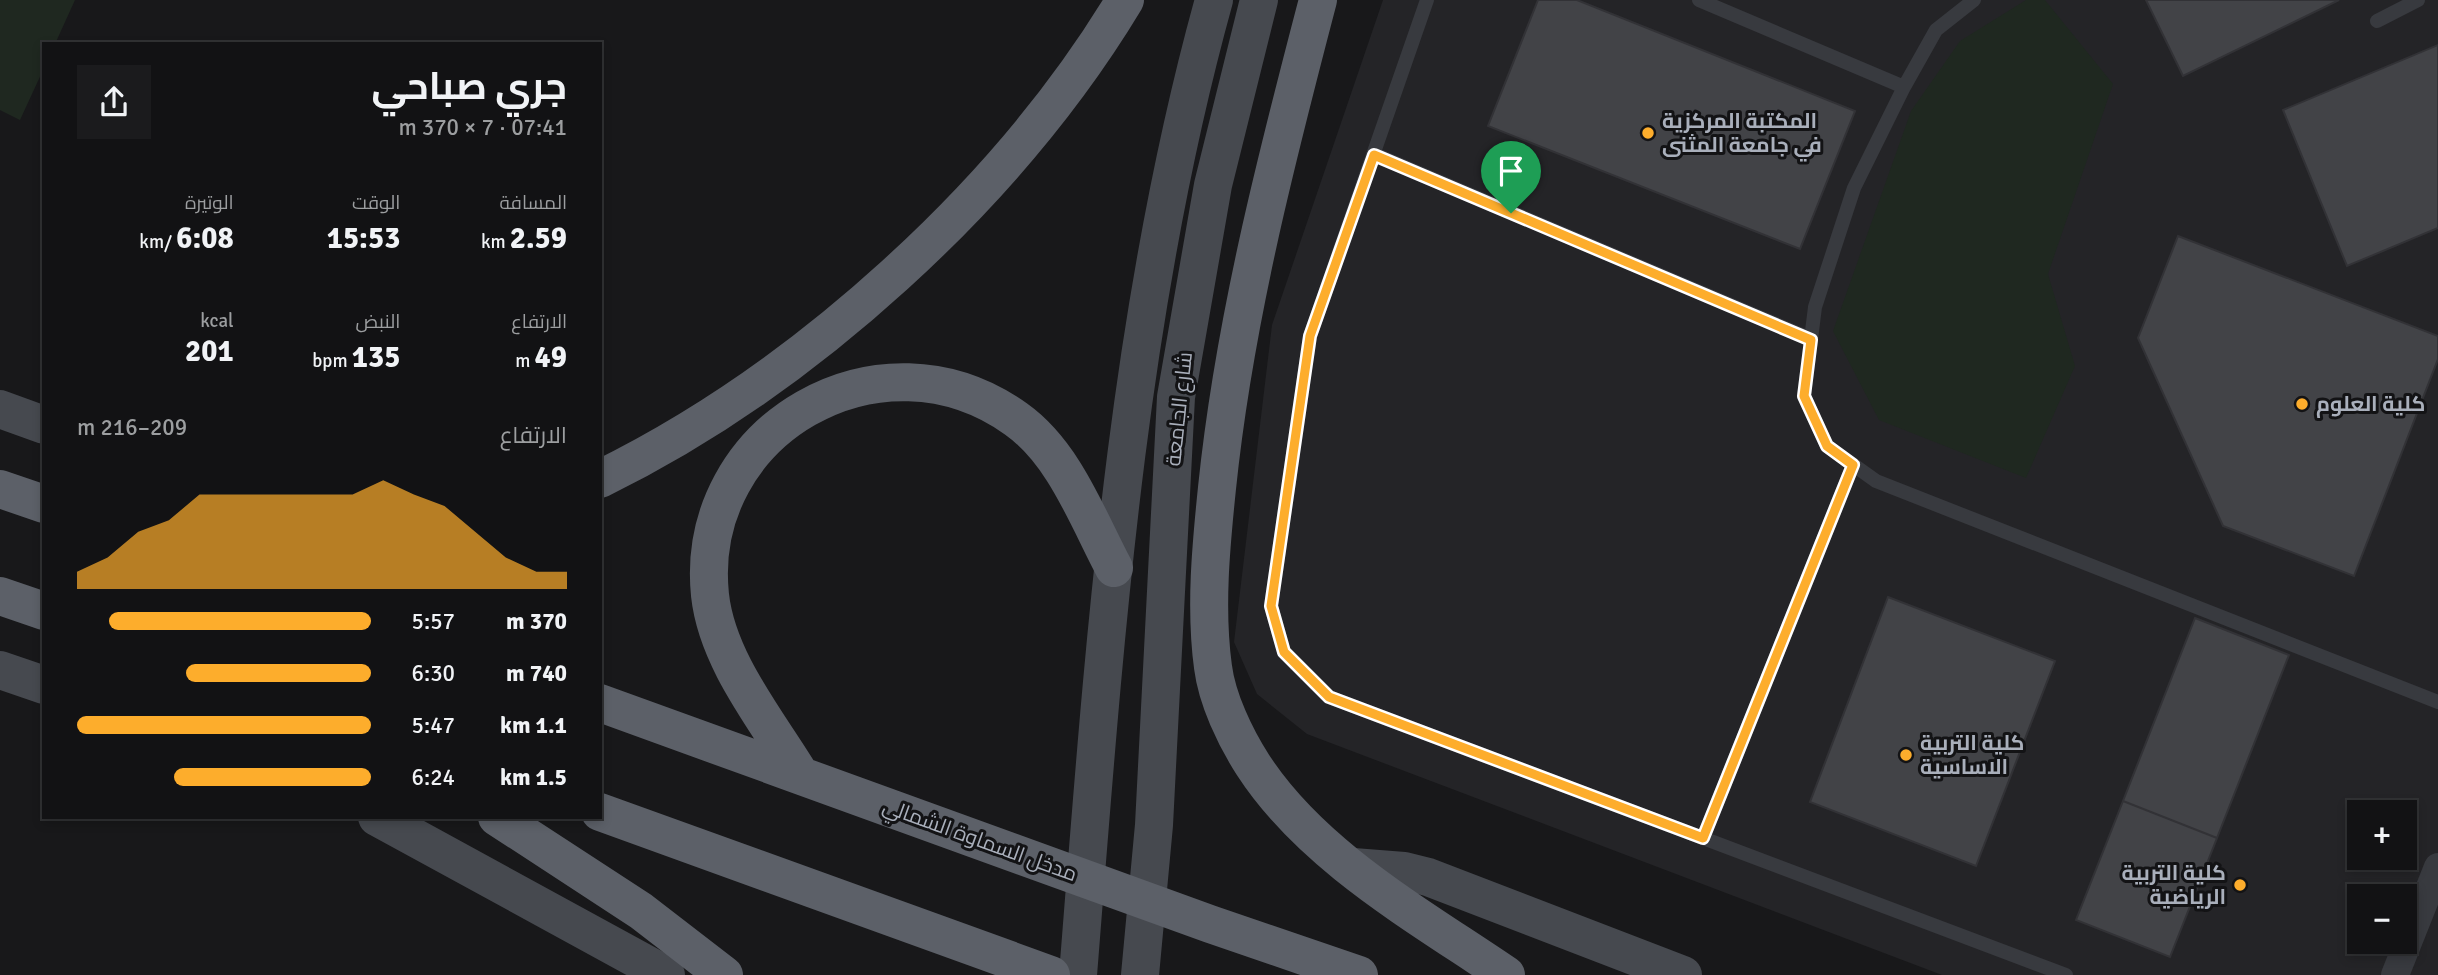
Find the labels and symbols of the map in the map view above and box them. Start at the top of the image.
place label: المكتبة المركزية في جامعة المثنى [1662,108,1822,162]
marker: المكتبة المركزية في جامعة المثنى [1640,125,1656,141]
pin [1481,141,1541,213]
street label: شارع الجامعة [1160,351,1199,467]
place label: كلية العلوم [2316,391,2425,418]
marker: كلية العلوم [2294,396,2310,412]
place label: كلية التربية الاساسية [1920,730,2024,780]
marker: كلية التربية الاساسية [1898,747,1914,763]
street label: مدخل السماوة الشمالي [878,793,1081,890]
place label: كلية التربية الرياضية [2122,860,2226,910]
marker: كلية التربية الرياضية [2232,877,2248,893]

